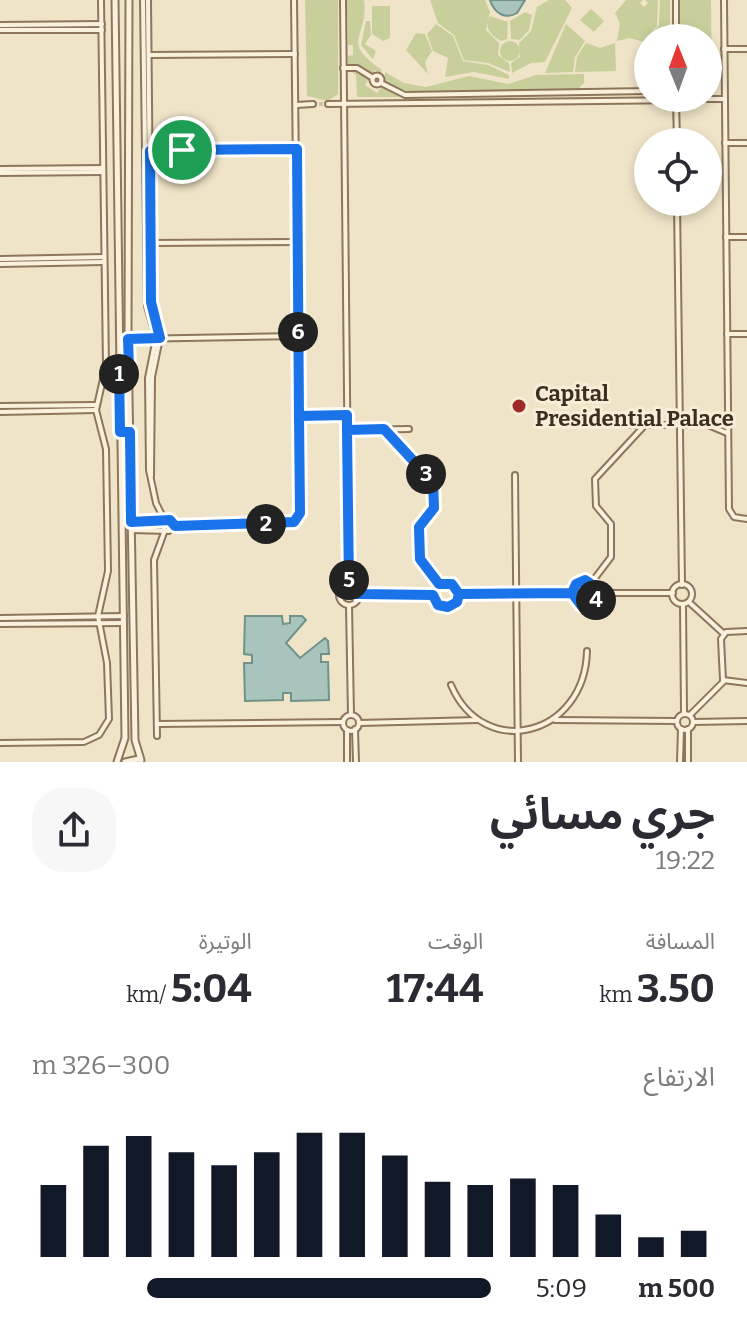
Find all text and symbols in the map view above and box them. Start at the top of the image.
north arrow [634,24,722,112]
map controls [634,24,722,216]
pin [148,116,216,184]
icon: arrive [160,128,204,172]
button: locate [634,128,722,216]
pin: 6 [278,312,318,352]
text: 6 [291,318,305,345]
pin: 1 [99,354,139,394]
text: 1 [114,360,124,387]
place label: Capital Presidential Palace [535,380,734,432]
marker: Capital Presidential Palace [510,397,528,415]
pin: 3 [406,454,446,494]
text: 3 [420,460,432,487]
pin: 2 [246,504,286,544]
text: 2 [260,510,272,537]
pin: 5 [329,560,369,600]
text: 5 [343,566,355,593]
pin: 4 [576,580,616,620]
text: 4 [589,586,603,613]
button: share [32,788,116,872]
text: جري مسائي [490,788,715,841]
text: 19:22 [655,845,715,876]
text: الوتيرة [199,928,252,955]
text: الوقت [428,928,483,955]
text: المسافة [646,928,715,955]
text: 5:04 [171,965,252,1013]
text: 17:44 [387,965,483,1013]
text: 3.50 [637,965,715,1013]
text: /km [126,981,171,1008]
text: km [599,981,637,1008]
text: 300–326 m [32,1050,170,1081]
text: الارتفاع [644,1062,715,1093]
text: 5:09 [536,1273,587,1304]
text: 500 m [638,1273,715,1304]

